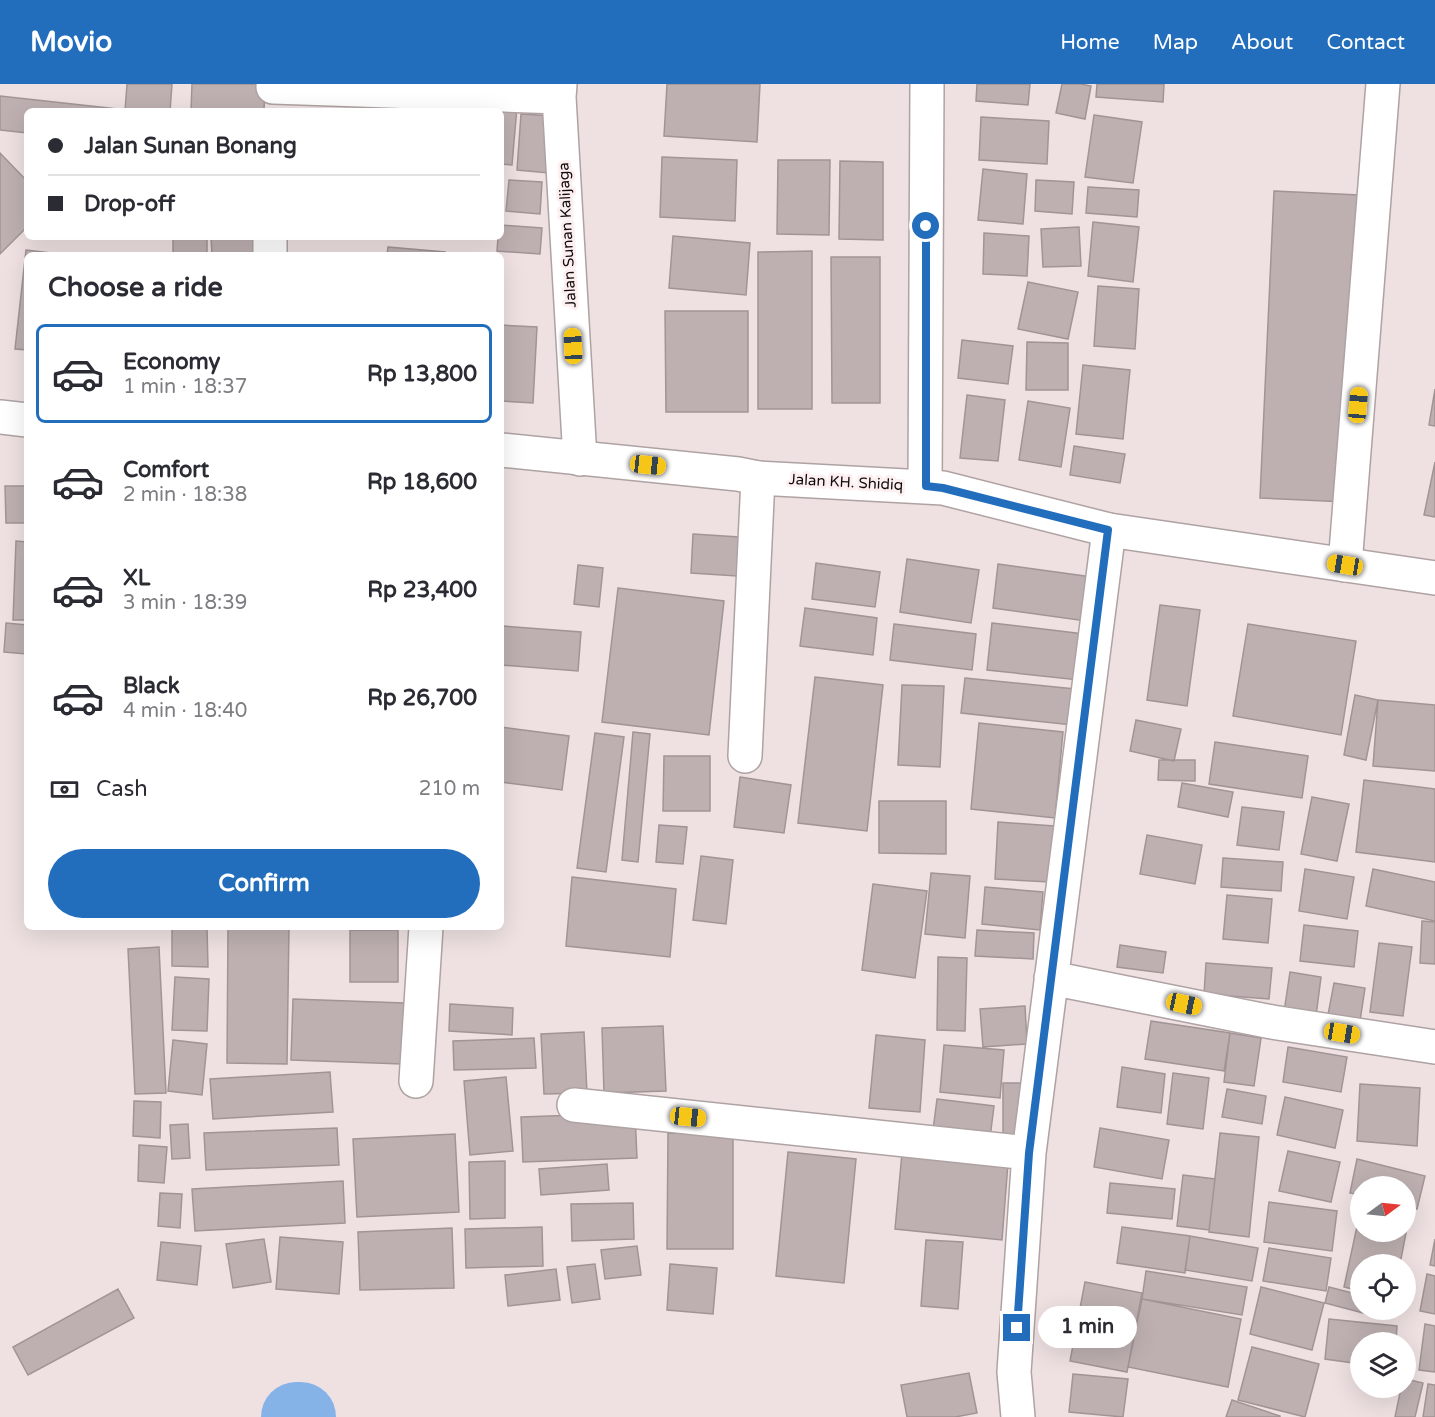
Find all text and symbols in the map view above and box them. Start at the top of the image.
text: Movio [30,25,112,59]
text: Home [1060,30,1120,55]
text: Map [1153,30,1198,55]
text: About [1231,30,1293,55]
text: Contact [1326,30,1405,55]
text: Jalan Sunan Bonang [84,133,297,159]
street label: Jalan Sunan Kalijaga [554,162,580,308]
text: Drop-off [84,191,175,217]
route start [912,212,939,239]
text: Choose a ride [48,271,223,304]
car [563,328,583,364]
icon: car [51,347,105,401]
text: Economy [123,349,220,375]
text: Rp 13,800 [367,361,477,387]
text: 1 min · 18:37 [123,375,247,399]
car [1347,386,1369,424]
car [629,454,667,476]
icon: car [51,455,105,509]
text: Comfort [123,457,209,483]
text: Rp 18,600 [367,469,477,495]
street label: Jalan KH. Shidiq [788,470,904,494]
text: 2 min · 18:38 [123,483,247,507]
car [1326,553,1364,577]
icon: car [51,563,105,617]
text: XL [123,565,150,591]
text: Rp 23,400 [367,577,477,603]
text: 3 min · 18:39 [123,591,247,615]
icon: car [51,671,105,725]
text: Black [123,673,180,699]
text: Rp 26,700 [367,685,477,711]
text: 4 min · 18:40 [123,699,247,723]
icon: cash [48,773,81,806]
text: Cash [96,776,148,802]
text: 210 m [419,777,480,801]
button: Confirm [48,849,480,918]
car [1165,991,1203,1017]
car [1323,1021,1361,1045]
car [669,1106,707,1128]
north arrow [1350,1176,1416,1242]
map controls [1350,1176,1416,1398]
button: locate [1350,1254,1416,1320]
callout: 1 min [1038,1307,1137,1349]
route end [1003,1314,1030,1341]
text: 1 min [1061,1315,1114,1339]
button: layers [1350,1332,1416,1398]

